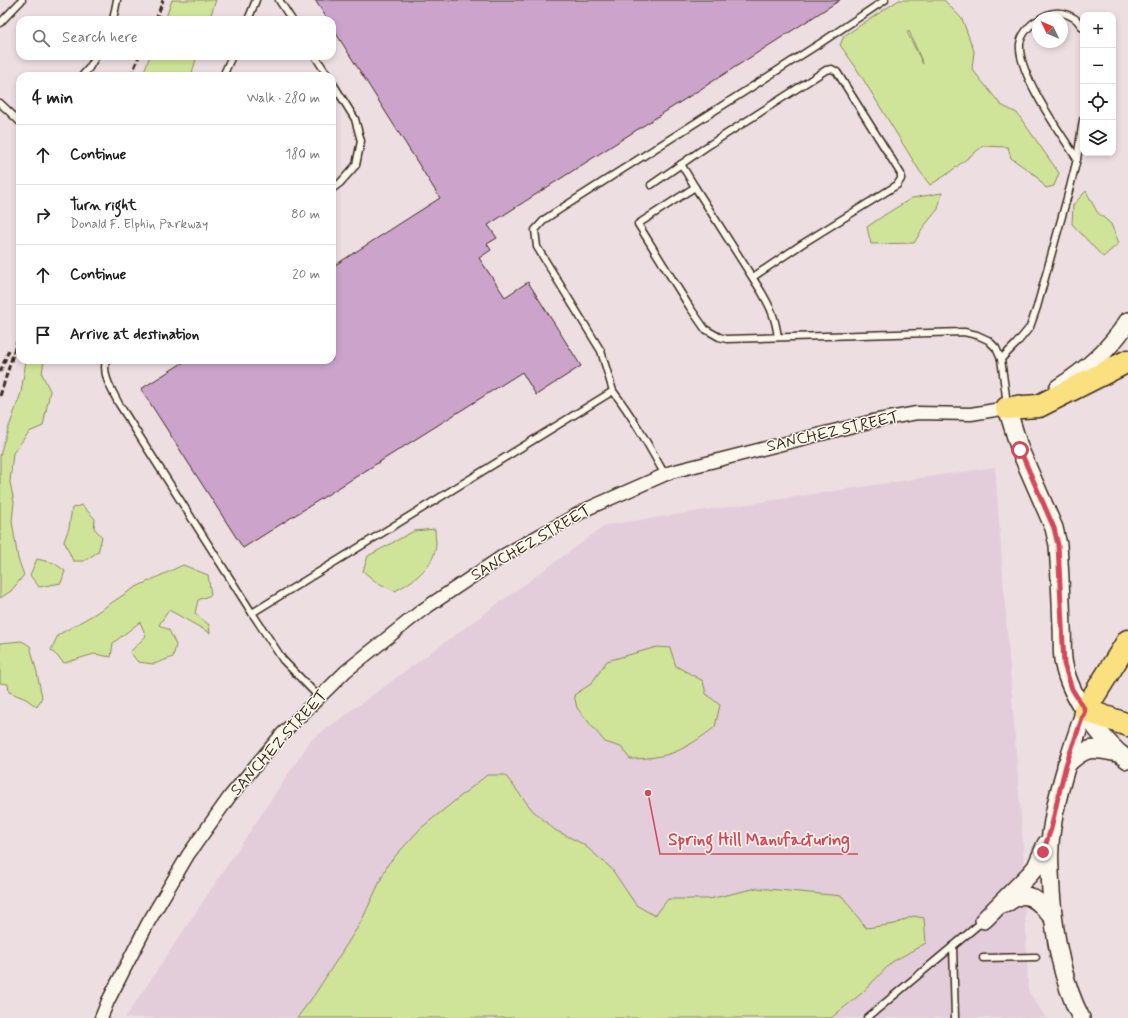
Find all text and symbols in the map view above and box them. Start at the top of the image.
north arrow [1032,12,1068,48]
map controls [1080,12,1116,156]
button: + [1080,12,1116,48]
search box [16,16,336,60]
icon: search [30,27,52,49]
text: Search here [62,28,138,48]
button: − [1080,48,1116,84]
button: locate [1080,84,1116,120]
text: 4 min [32,87,73,109]
text: Walk · 280 m [247,90,320,107]
button: layers [1080,120,1116,156]
icon: ahead [32,144,54,166]
text: Continue [70,145,126,165]
text: 180 m [285,146,320,163]
text: Turn right [70,196,137,216]
icon: right [32,204,54,226]
text: 80 m [291,206,320,223]
text: Donald F. Elphin Parkway [70,216,208,233]
icon: ahead [32,264,54,286]
text: Continue [70,265,126,285]
text: 20 m [292,266,320,283]
icon: arrive [32,324,54,346]
text: Arrive at destination [70,325,199,345]
street label: SANCHEZ STREET [765,407,901,457]
route start [1011,441,1029,459]
street label: SANCHEZ STREET [467,500,595,586]
street label: SANCHEZ STREET [226,686,332,800]
callout: Spring Hill Manufacturing [660,825,858,854]
text: Spring Hill Manufacturing [668,829,850,854]
route end [1034,843,1052,861]

